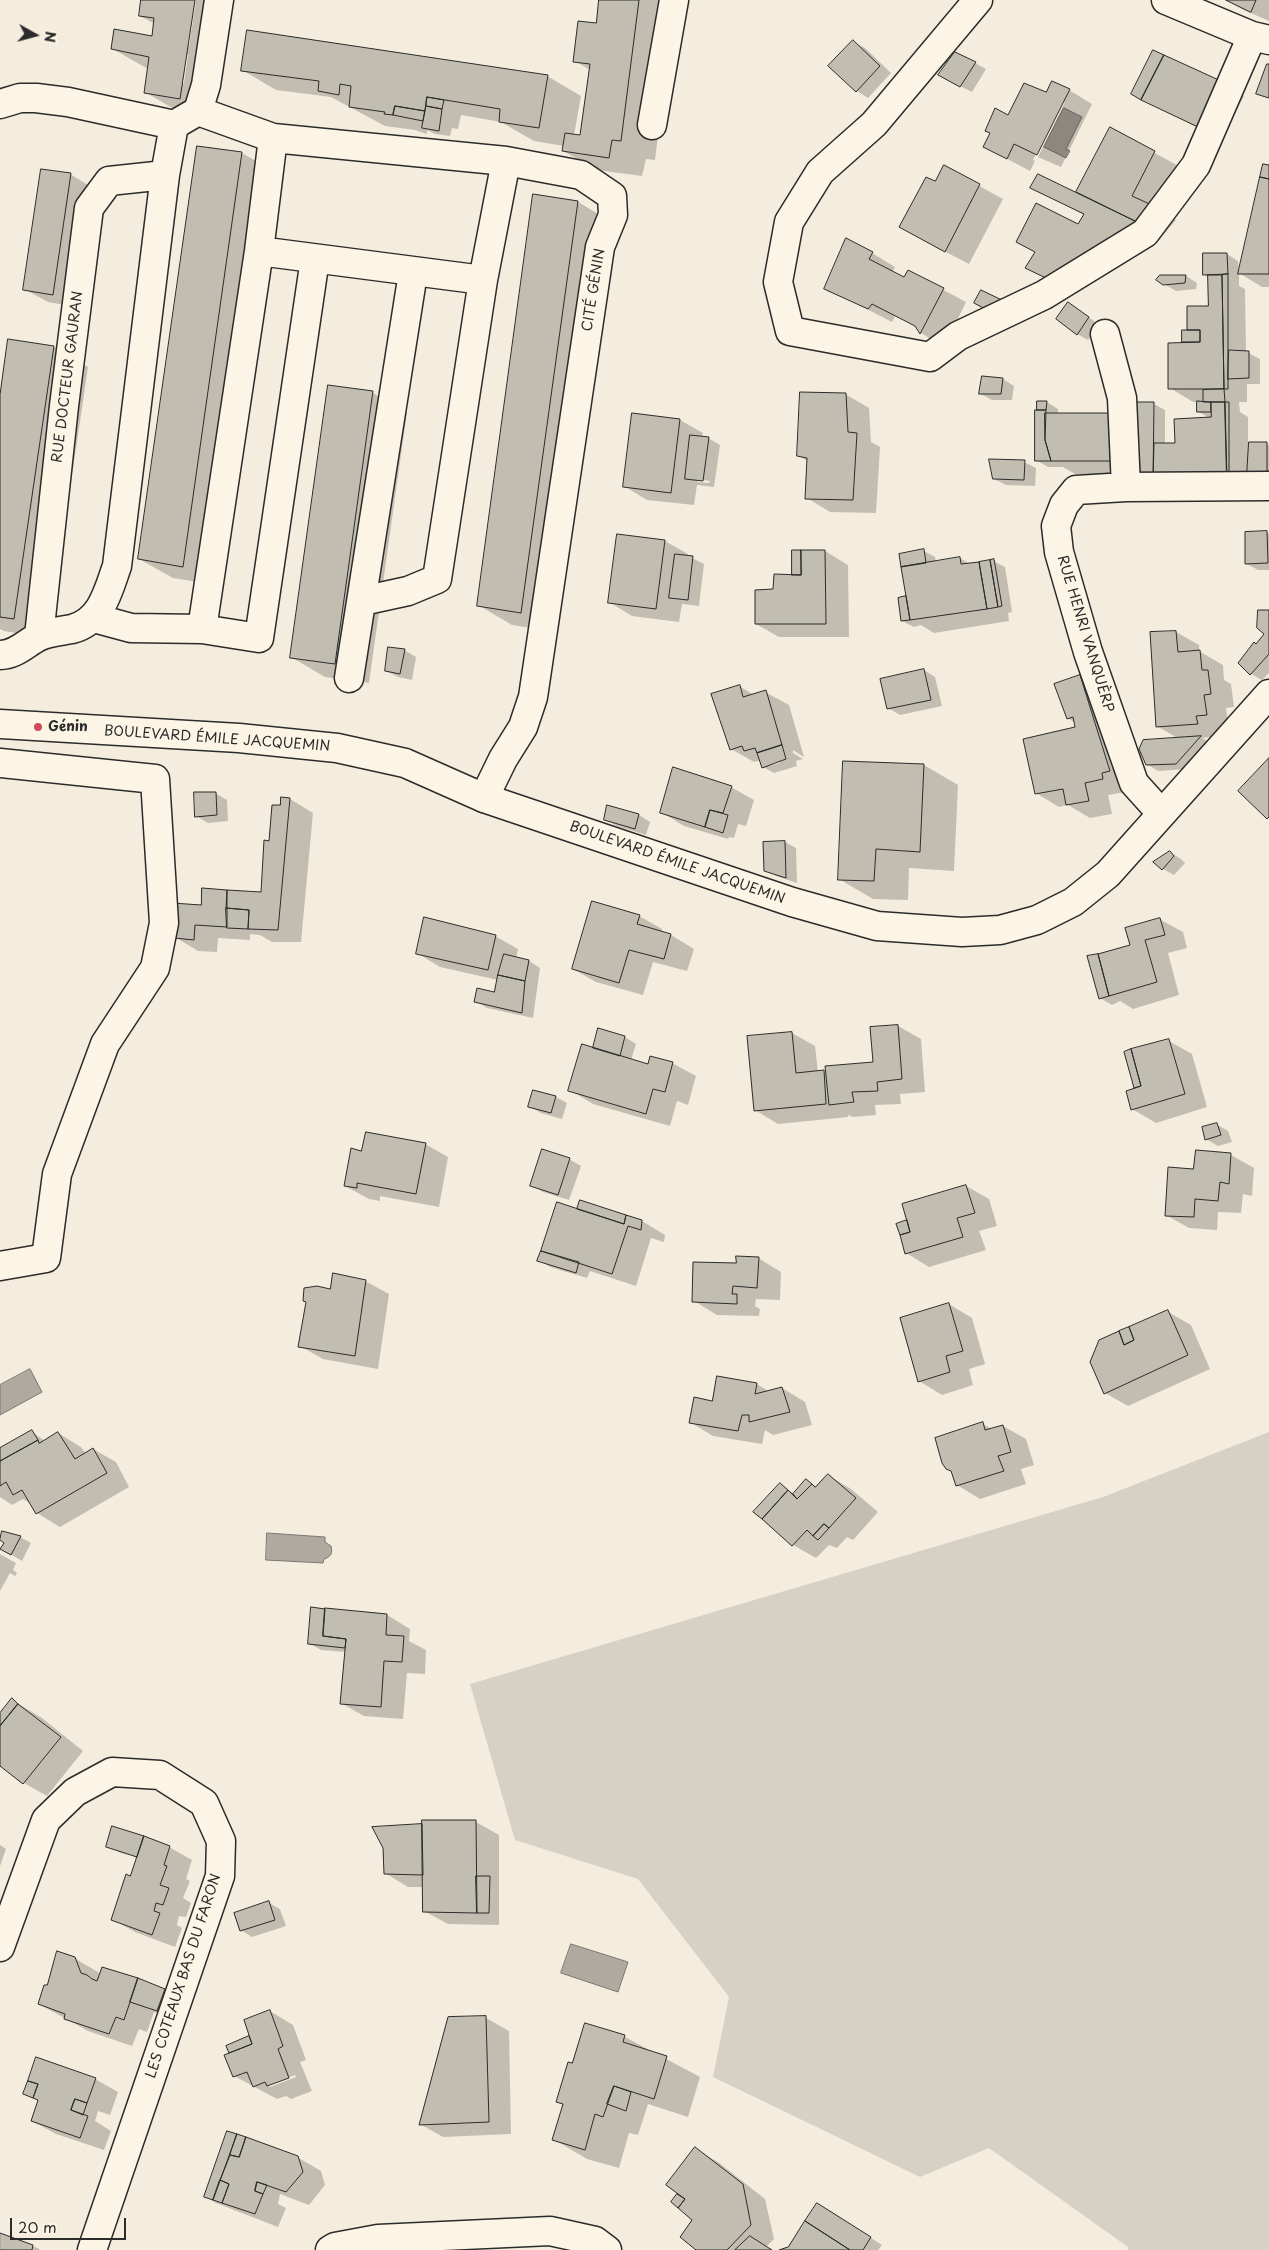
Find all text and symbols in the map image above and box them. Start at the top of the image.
north arrow [10,10,60,60]
text: N [39,30,61,44]
street label: CITÉ GÉNIN [579,247,609,333]
street label: RUE DOCTEUR GAURAN [49,290,87,464]
street label: RUE HENRI VANQUÈRP [1053,553,1117,715]
place label: Génin [48,719,88,735]
marker: Génin [32,721,44,733]
street label: BOULEVARD ÉMILE JACQUEMIN [103,723,331,755]
street label: BOULEVARD ÉMILE JACQUEMIN [567,818,787,908]
street label: LES COTEAUX BAS DU FARON [143,1872,225,2080]
scale bar [12,2208,129,2240]
text: 20 m [18,2215,57,2238]

